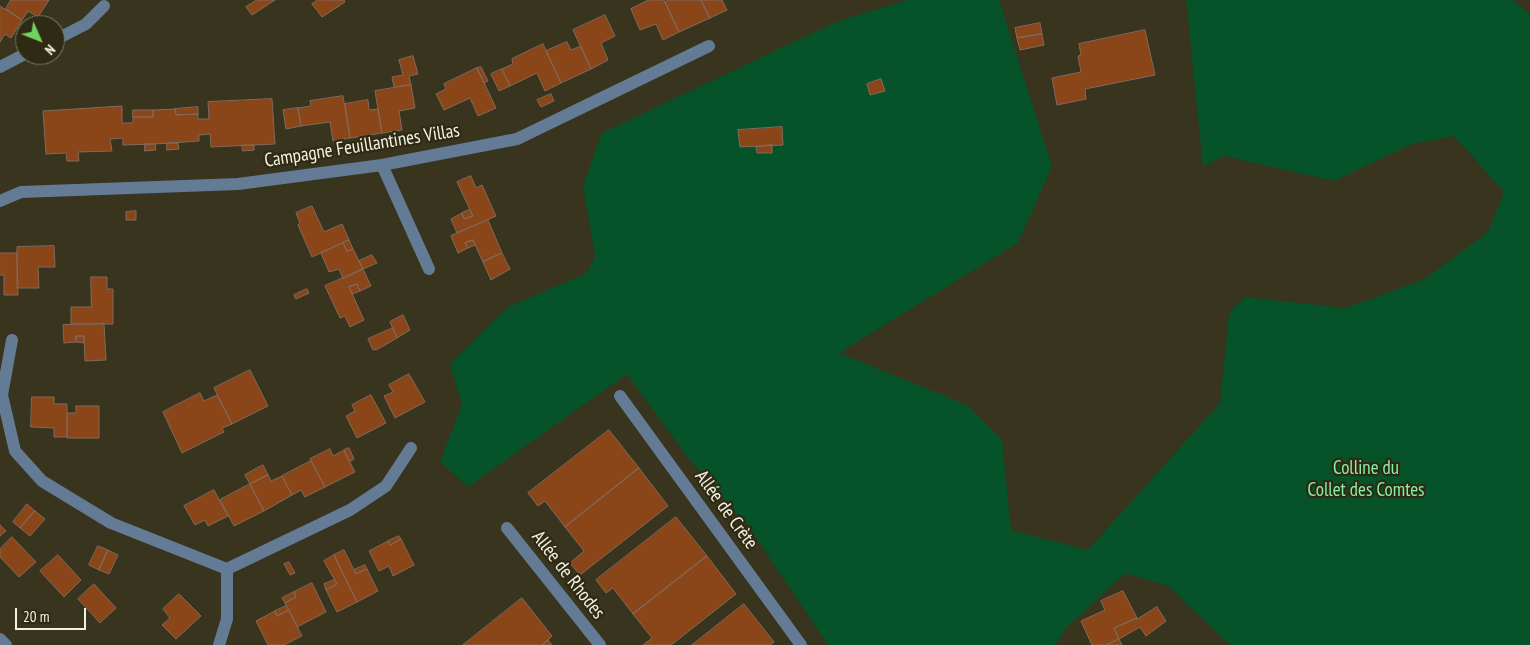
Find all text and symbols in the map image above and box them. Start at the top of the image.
north arrow [15,15,65,65]
text: N [41,41,59,59]
street label: Campagne Feuillantines Villas [263,119,461,173]
park label: Colline du Collet des Comtes [1308,458,1424,502]
street label: Allée de Crète [690,466,762,554]
street label: Allée de Rhodes [526,526,610,624]
scale bar [18,598,89,630]
text: 20 m [23,607,49,626]

